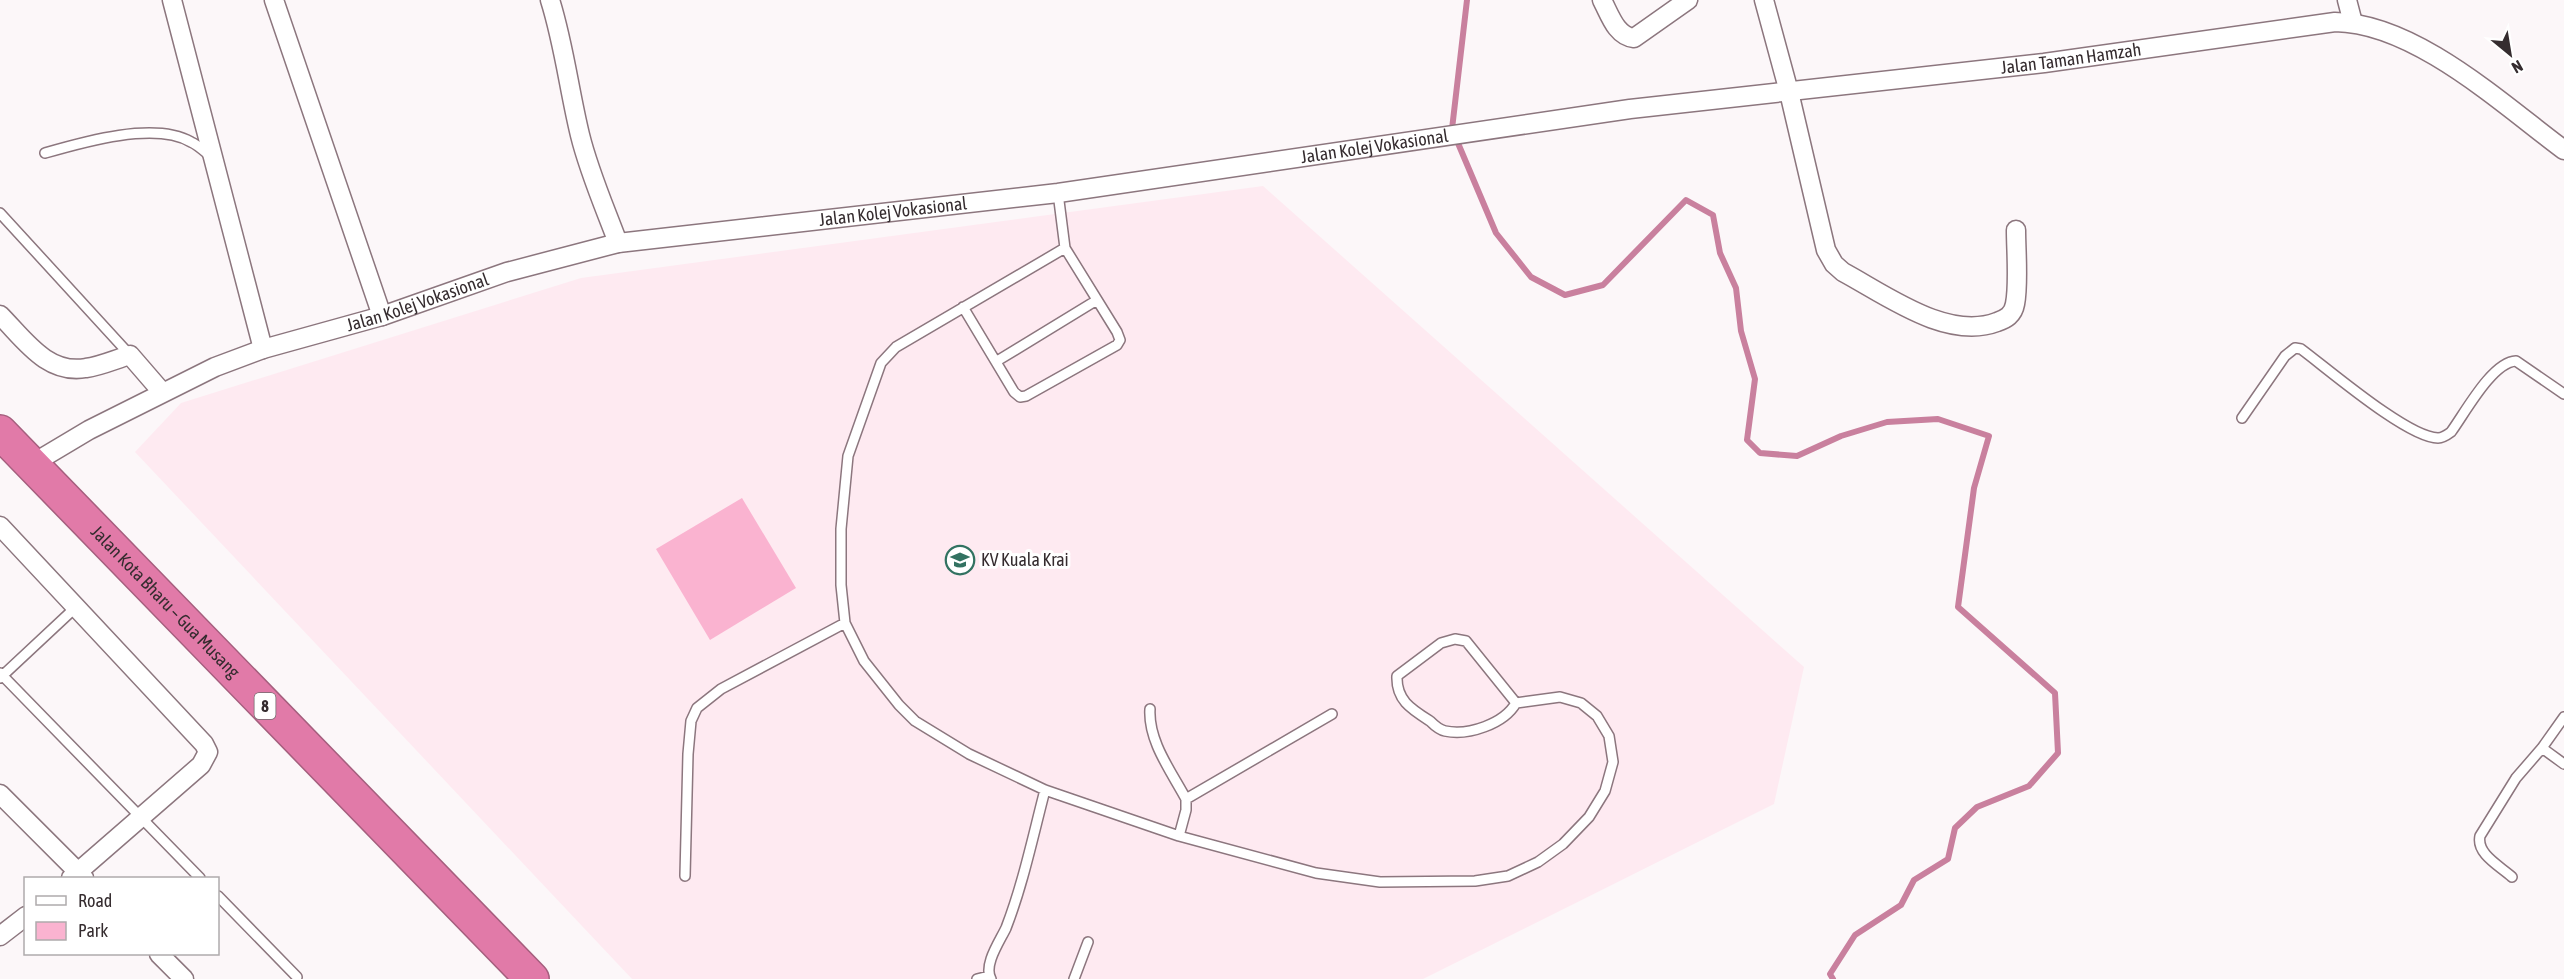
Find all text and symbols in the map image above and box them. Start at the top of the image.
north arrow [2480,24,2540,84]
street label: Jalan Taman Hamzah [2000,38,2142,78]
text: N [2509,57,2526,77]
street label: Jalan Kolej Vokasional [1299,125,1450,167]
street label: Jalan Kolej Vokasional [818,192,968,230]
street label: Jalan Kolej Vokasional [344,268,492,335]
street label: Jalan Kota Bharu – Gua Musang [87,521,245,682]
school or university icon: KV Kuala Krai [944,544,976,576]
place label: KV Kuala Krai [981,549,1069,570]
road number: 8 [254,693,276,719]
legend [24,877,219,955]
text: Road [78,890,112,911]
text: Park [78,920,108,941]

